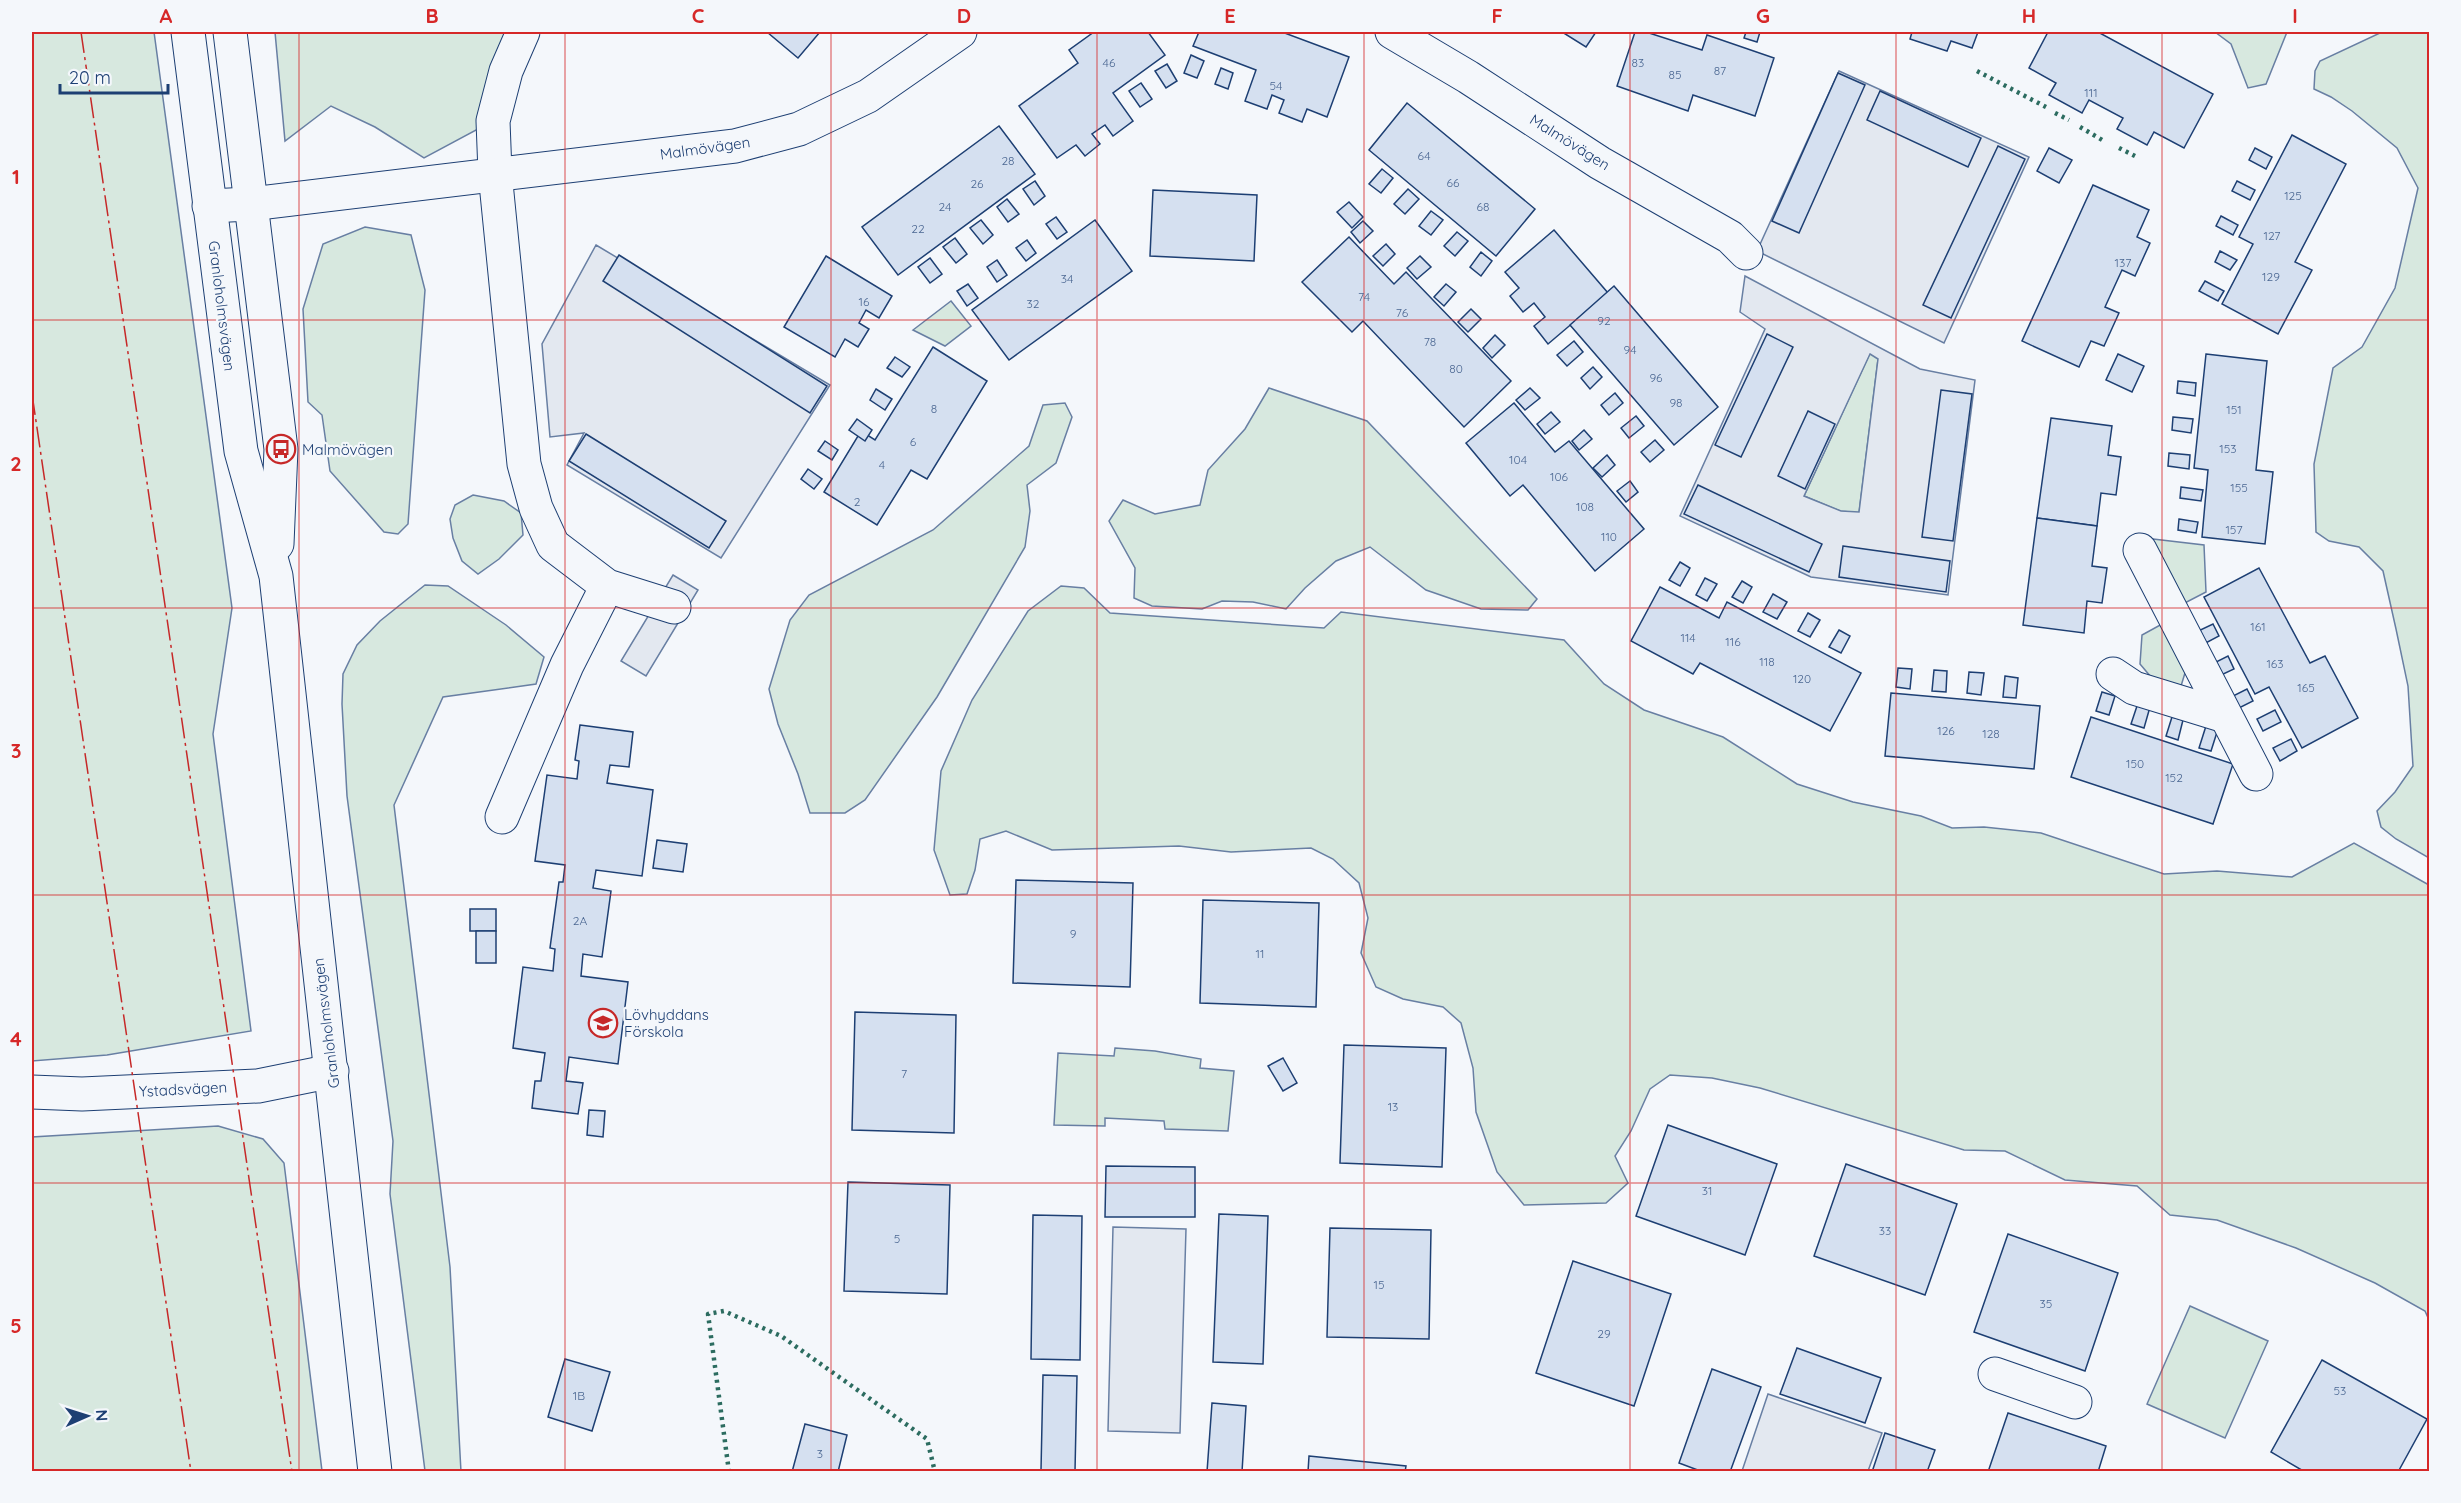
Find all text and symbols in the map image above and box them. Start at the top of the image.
text: A [160,3,173,28]
text: B [425,3,439,28]
text: C [692,3,705,28]
text: D [957,3,971,28]
text: E [1224,3,1236,28]
text: F [1491,3,1503,28]
text: G [1756,3,1770,28]
text: H [2022,3,2036,28]
text: I [2292,3,2298,28]
house number: 46 [1103,55,1116,70]
house number: 83 [1632,55,1644,70]
scale bar [60,57,168,95]
house number: 87 [1714,63,1726,78]
text: 20 m [69,66,111,89]
house number: 85 [1668,67,1682,82]
house number: 54 [1270,78,1282,93]
house number: 111 [2084,85,2098,100]
street label: Malmövägen [1526,110,1614,174]
street label: Malmövägen [659,132,751,164]
house number: 64 [1418,148,1430,163]
house number: 28 [1001,153,1015,168]
text: 1 [12,164,20,189]
house number: 66 [1447,175,1460,190]
house number: 26 [970,176,984,191]
house number: 125 [2284,188,2302,203]
house number: 24 [939,199,951,214]
house number: 68 [1477,199,1489,214]
house number: 22 [911,221,925,236]
house number: 127 [2263,228,2281,243]
street label: Granloholmsvägen [205,240,239,372]
house number: 137 [2115,255,2131,270]
house number: 129 [2262,269,2280,284]
house number: 34 [1061,271,1073,286]
house number: 74 [1358,289,1370,304]
house number: 16 [859,294,870,309]
house number: 32 [1027,296,1040,311]
house number: 76 [1396,305,1409,320]
house number: 92 [1597,313,1611,328]
house number: 78 [1424,334,1436,349]
house number: 94 [1623,342,1637,357]
house number: 80 [1449,361,1463,376]
house number: 96 [1649,370,1663,385]
house number: 98 [1669,395,1683,410]
house number: 8 [931,401,937,416]
house number: 151 [2226,402,2242,417]
bus stop icon: Malmövägen [265,433,297,465]
house number: 6 [910,434,917,449]
place label: Malmövägen [302,440,393,459]
house number: 153 [2219,441,2237,456]
text: 2 [10,451,22,476]
house number: 104 [1509,452,1527,467]
house number: 4 [879,457,885,472]
house number: 106 [1550,469,1569,484]
house number: 155 [2230,480,2248,495]
house number: 2 [854,494,861,509]
house number: 108 [1576,499,1594,514]
house number: 157 [2225,522,2243,537]
house number: 110 [1601,529,1617,544]
house number: 161 [2250,619,2266,634]
house number: 114 [1680,630,1696,645]
house number: 116 [1725,634,1741,649]
house number: 118 [1759,654,1775,669]
house number: 163 [2266,656,2284,671]
house number: 120 [1793,671,1811,686]
house number: 165 [2297,680,2315,695]
house number: 126 [1937,723,1955,738]
house number: 128 [1982,726,2000,741]
text: 3 [11,738,21,763]
house number: 150 [2126,756,2144,771]
house number: 152 [2165,770,2183,785]
house number: 2A [573,913,587,928]
house number: 9 [1070,926,1077,941]
house number: 11 [1256,946,1264,961]
street label: Granloholmsvägen [309,957,343,1089]
place label: Lövhyddans Förskola [624,1005,709,1041]
school or university icon: Lövhyddans Förskola [587,1007,619,1039]
text: 4 [10,1026,22,1051]
house number: 7 [901,1066,907,1081]
street label: Ystadsvägen [138,1077,228,1101]
house number: 13 [1388,1099,1398,1114]
house number: 31 [1702,1183,1712,1198]
house number: 33 [1879,1223,1891,1238]
house number: 5 [894,1231,900,1246]
house number: 15 [1374,1277,1384,1292]
house number: 35 [2040,1296,2052,1311]
text: 5 [10,1313,22,1338]
house number: 29 [1597,1326,1611,1341]
house number: 53 [2334,1383,2346,1398]
north arrow [57,1386,117,1446]
house number: 1B [573,1388,585,1403]
text: N [92,1409,112,1422]
house number: 3 [817,1446,823,1461]

